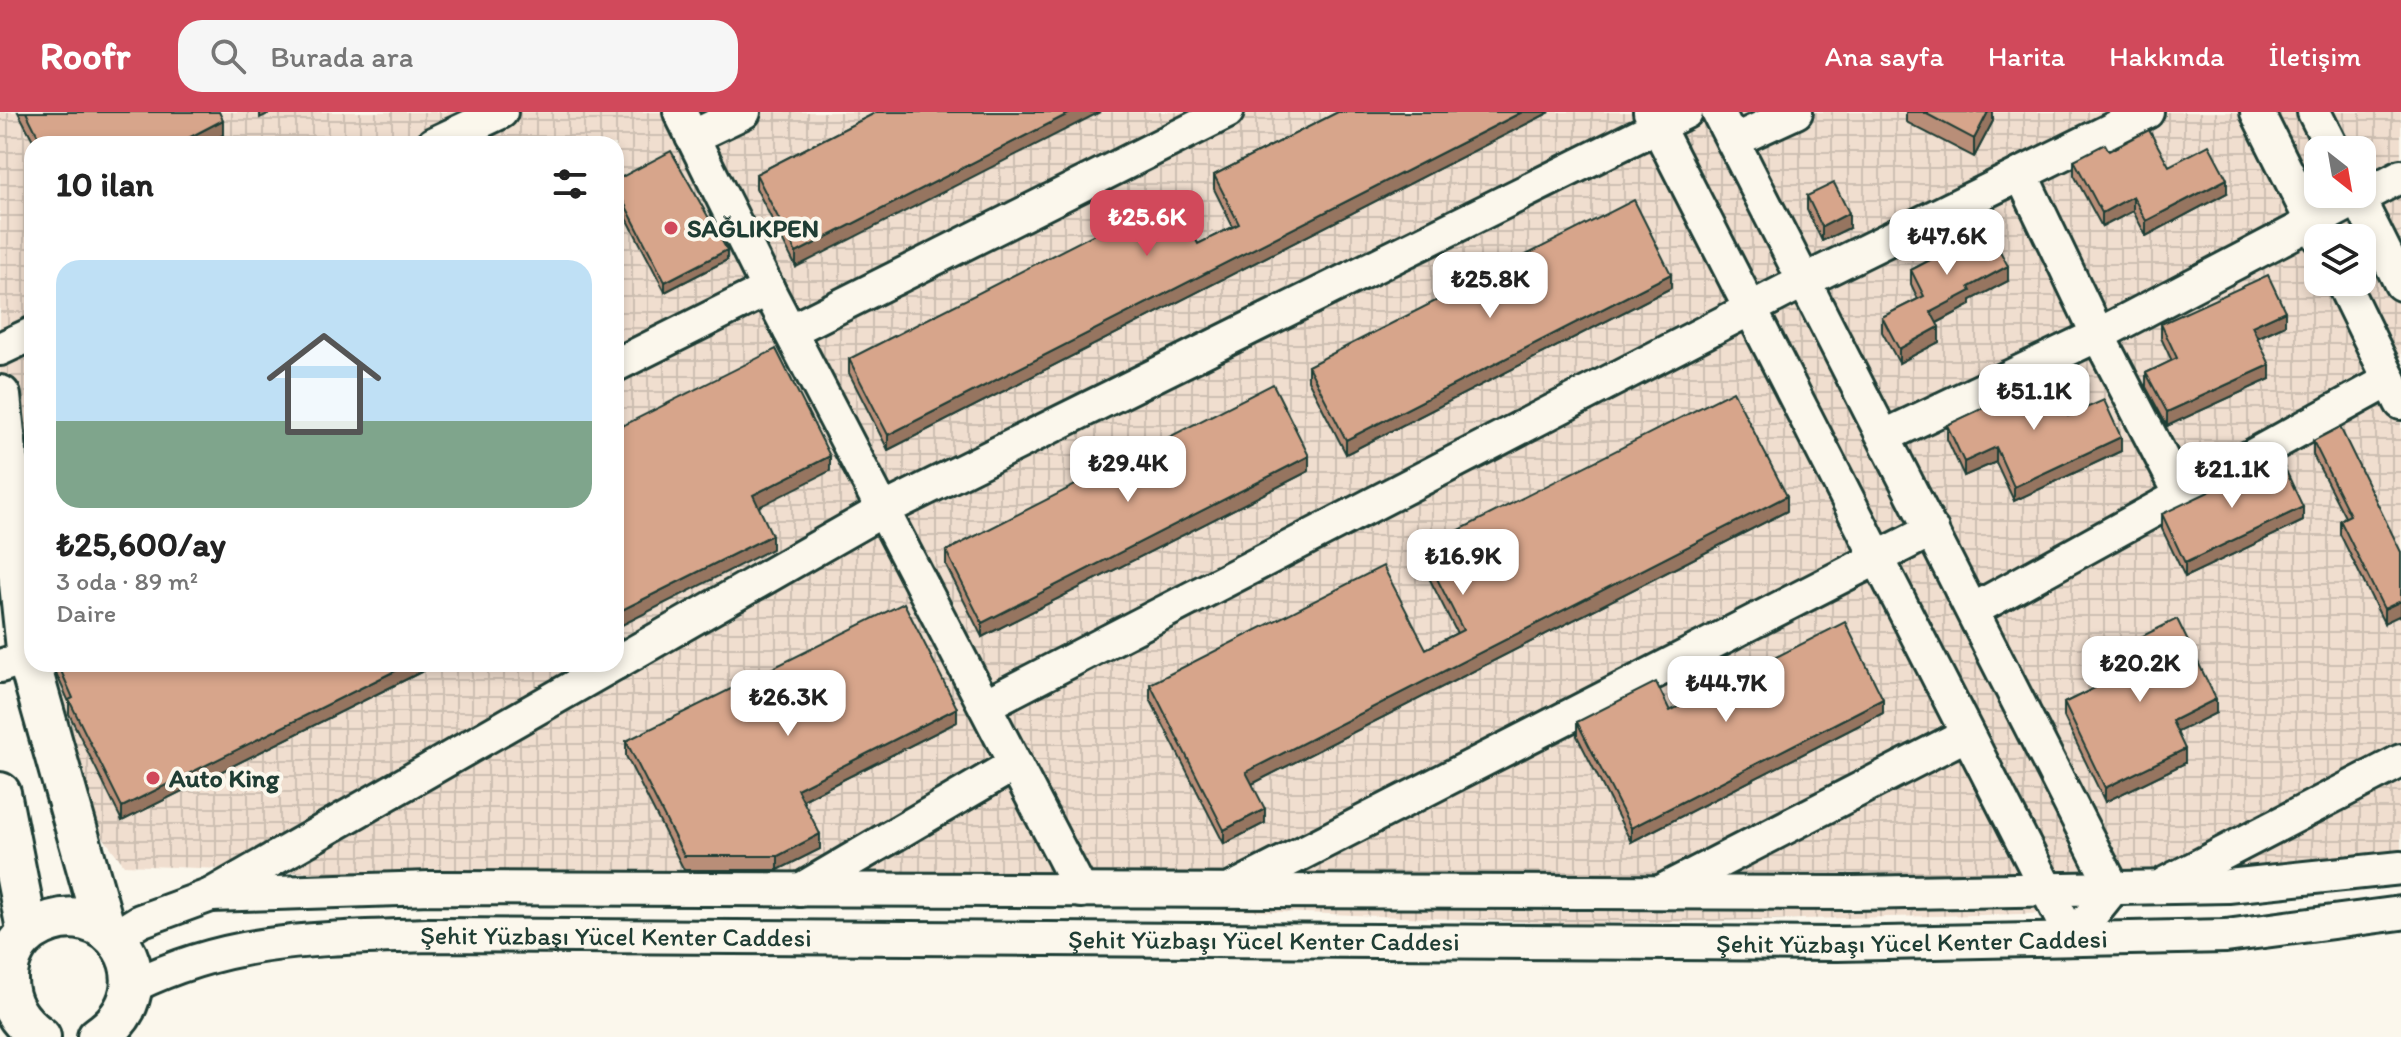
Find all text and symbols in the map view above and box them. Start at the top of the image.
search box [178,20,738,92]
text: Roofr [40,33,130,79]
icon: search [206,34,250,78]
text: Burada ara [270,38,414,75]
text: Ana sayfa [1825,39,1944,73]
text: Harita [1988,39,2065,73]
text: Hakkında [2109,39,2224,73]
text: İletişim [2268,39,2361,73]
north arrow [2304,136,2376,208]
map controls [2304,136,2376,296]
icon: filters [548,162,592,206]
text: 10 ilan [56,164,154,205]
pin: ₺25.6K [1082,190,1212,258]
text: ₺25.6K [1108,200,1186,232]
pin: ₺47.6K [1882,209,2012,277]
place label: SAĞLIKPEN [687,212,819,244]
marker: SAĞLIKPEN [662,219,680,237]
text: ₺47.6K [1907,219,1987,251]
button: layers [2304,224,2376,296]
pin: ₺25.8K [1425,252,1555,320]
text: ₺25.8K [1451,262,1529,294]
icon: home [252,312,396,456]
pin: ₺51.1K [1969,364,2099,432]
text: ₺51.1K [1997,374,2071,406]
pin: ₺29.4K [1063,436,1193,504]
pin: ₺21.1K [2167,442,2297,510]
text: ₺29.4K [1088,446,1168,478]
text: ₺21.1K [2195,452,2269,484]
text: ₺25,600/ay [56,524,226,565]
pin: ₺16.9K [1398,529,1528,597]
text: ₺16.9K [1425,539,1501,571]
text: 3 oda · 89 m² [56,565,198,597]
text: Daire [56,597,116,629]
pin: ₺20.2K [2075,636,2205,704]
text: ₺20.2K [2100,646,2180,678]
pin: ₺44.7K [1661,656,1791,724]
text: ₺44.7K [1685,666,1767,698]
pin: ₺26.3K [723,670,853,738]
text: ₺26.3K [749,680,827,712]
place label: Auto King [168,762,280,794]
marker: Auto King [144,769,162,787]
street label: Şehit Yüzbaşı Yücel Kenter Caddesi [419,919,812,953]
street label: Şehit Yüzbaşı Yücel Kenter Caddesi [1716,922,2108,960]
street label: Şehit Yüzbaşı Yücel Kenter Caddesi [1068,923,1460,958]

